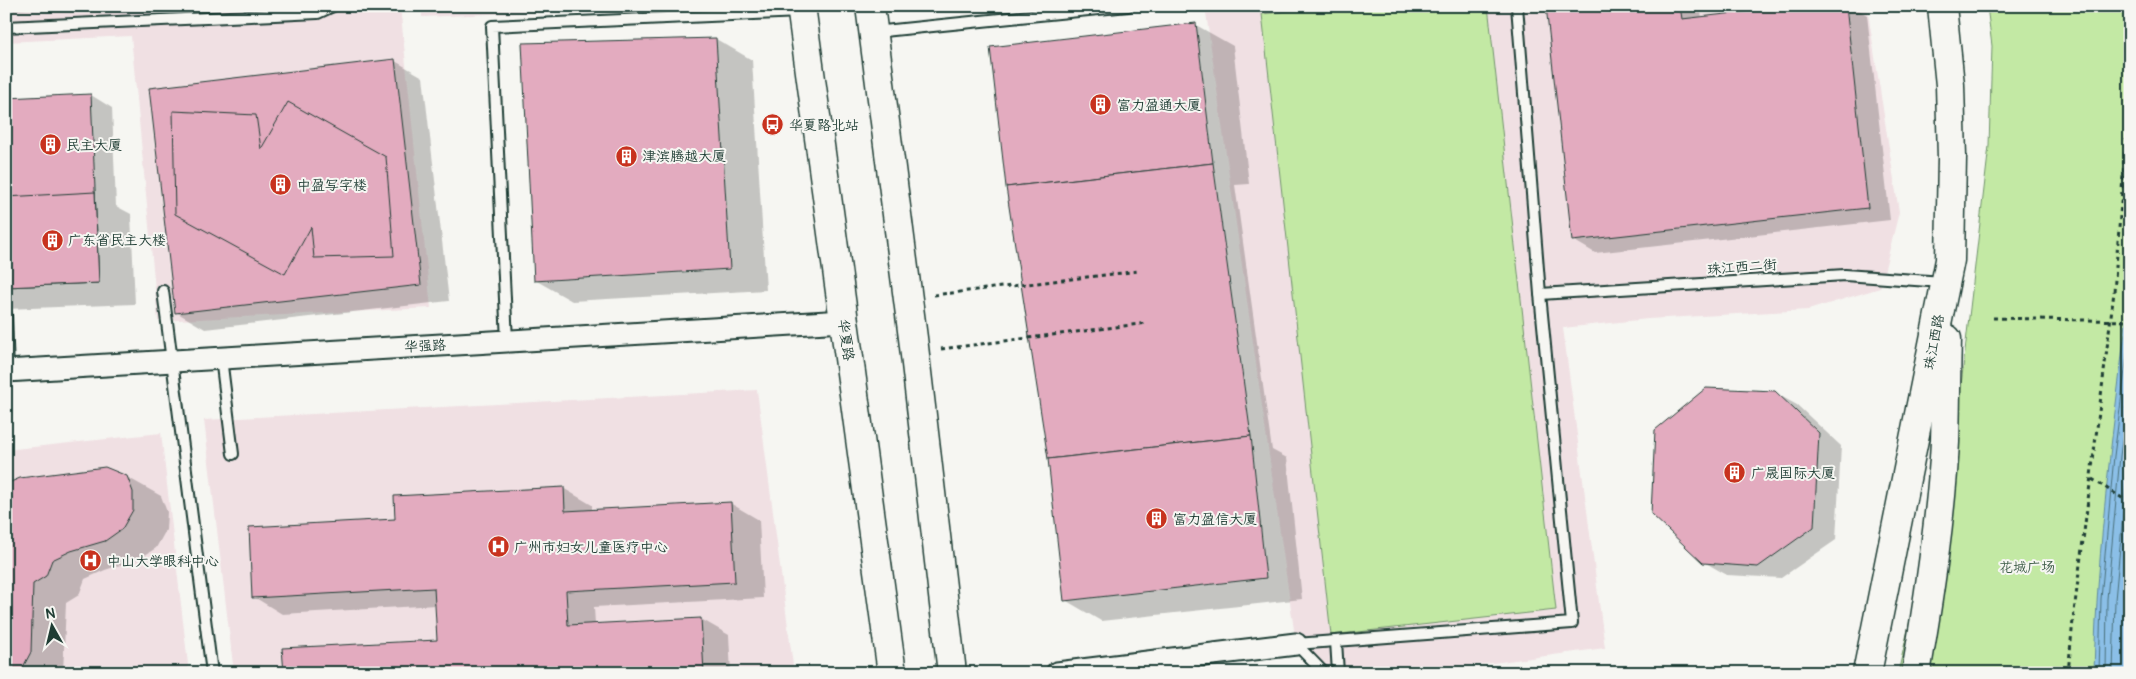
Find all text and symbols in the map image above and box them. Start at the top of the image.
building icon: 富力盈通大厦 [1089,93,1113,117]
place label: 富力盈通大厦 [1117,97,1201,114]
bus stop icon: 华夏路北站 [761,113,785,137]
place label: 华夏路北站 [789,117,859,134]
building icon: 民主大厦 [38,133,62,157]
place label: 民主大厦 [66,137,122,154]
building icon: 津滨腾越大厦 [614,144,638,168]
place label: 津滨腾越大厦 [642,148,726,165]
building icon: 中盈写字楼 [269,173,293,197]
place label: 中盈写字楼 [297,177,367,194]
building icon: 广东省民主大楼 [40,228,64,252]
place label: 广东省民主大楼 [68,232,166,249]
street label: 珠江西二街 [1706,256,1778,278]
street label: 珠江西路 [1920,313,1948,371]
street label: 华夏路 [835,318,857,362]
street label: 华强路 [404,336,446,356]
building icon: 广晟国际大厦 [1723,461,1747,485]
place label: 广晟国际大厦 [1751,465,1835,482]
building icon: 富力盈信大厦 [1145,507,1169,531]
place label: 富力盈信大厦 [1173,511,1257,528]
hospital icon: 广州市妇女儿童医疗中心 [486,535,510,559]
place label: 广州市妇女儿童医疗中心 [514,539,668,556]
hospital icon: 中山大学眼科中心 [79,549,103,573]
place label: 中山大学眼科中心 [107,553,219,570]
park label: 花城广场 [1999,559,2055,576]
north arrow [28,602,78,652]
text: N [44,605,56,623]

